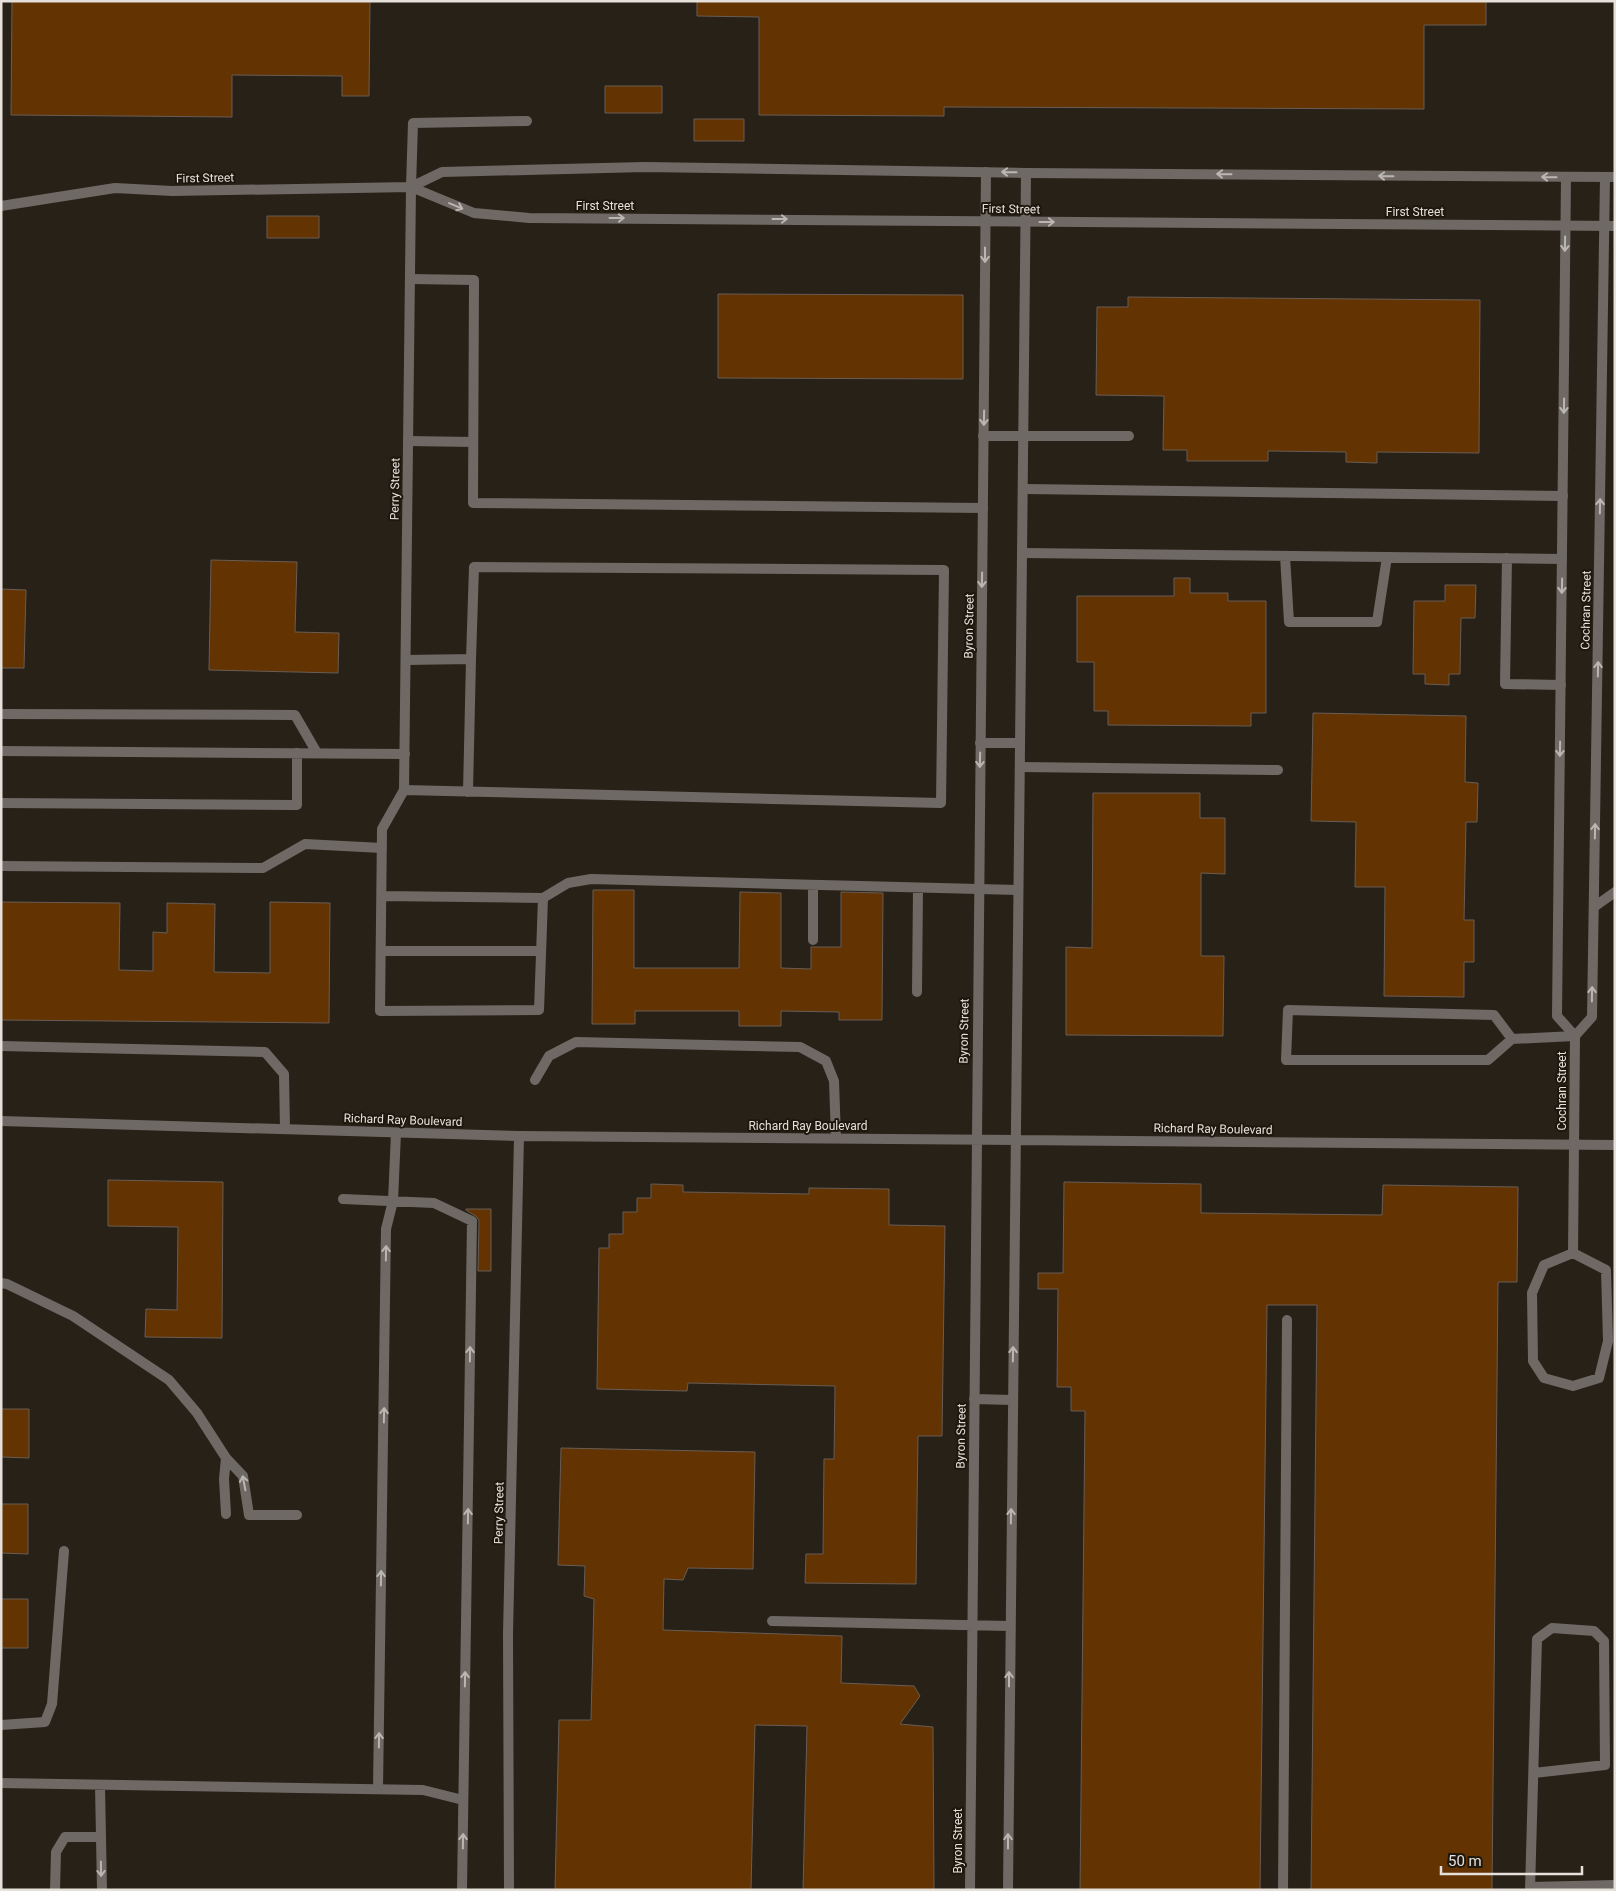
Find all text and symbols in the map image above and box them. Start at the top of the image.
one-way arrow [1001,167,1017,177]
one-way arrow [1216,169,1232,179]
street label: First Street [176,170,234,186]
one-way arrow [1378,171,1394,181]
one-way arrow [1541,172,1557,182]
street label: First Street [576,199,634,213]
street label: First Street [982,201,1040,217]
one-way arrow [448,202,463,211]
street label: First Street [1386,205,1444,219]
one-way arrow [609,214,625,223]
one-way arrow [771,215,787,224]
one-way arrow [1038,217,1055,227]
one-way arrow [1560,235,1570,251]
one-way arrow [980,247,990,263]
one-way arrow [1559,398,1569,414]
one-way arrow [979,410,989,426]
street label: Perry Street [387,458,403,520]
one-way arrow [1595,499,1605,515]
street label: Cochran Street [1578,570,1594,650]
one-way arrow [977,572,987,588]
one-way arrow [1557,578,1567,594]
street label: Byron Street [961,593,977,659]
one-way arrow [1593,661,1602,677]
one-way arrow [1555,740,1565,756]
one-way arrow [975,752,985,768]
one-way arrow [1590,824,1600,840]
one-way arrow [1587,986,1597,1002]
street label: Byron Street [956,998,972,1064]
street label: Cochran Street [1555,1051,1569,1131]
street label: Richard Ray Boulevard [343,1111,463,1129]
street label: Richard Ray Boulevard [748,1119,868,1133]
street label: Richard Ray Boulevard [1153,1121,1273,1137]
one-way arrow [381,1245,391,1262]
one-way arrow [465,1346,475,1362]
one-way arrow [1008,1346,1018,1362]
street label: Byron Street [953,1403,969,1469]
one-way arrow [379,1408,388,1424]
one-way arrow [238,1475,248,1491]
street label: Perry Street [491,1482,507,1544]
one-way arrow [463,1508,473,1524]
one-way arrow [1006,1508,1016,1524]
one-way arrow [376,1570,386,1586]
one-way arrow [460,1671,470,1687]
one-way arrow [1004,1671,1014,1687]
one-way arrow [374,1733,384,1749]
street label: Byron Street [951,1808,965,1874]
one-way arrow [458,1833,468,1850]
one-way arrow [1003,1833,1013,1850]
scale bar [1441,1844,1582,1876]
text: 50 m [1448,1852,1482,1870]
one-way arrow [96,1860,106,1876]

